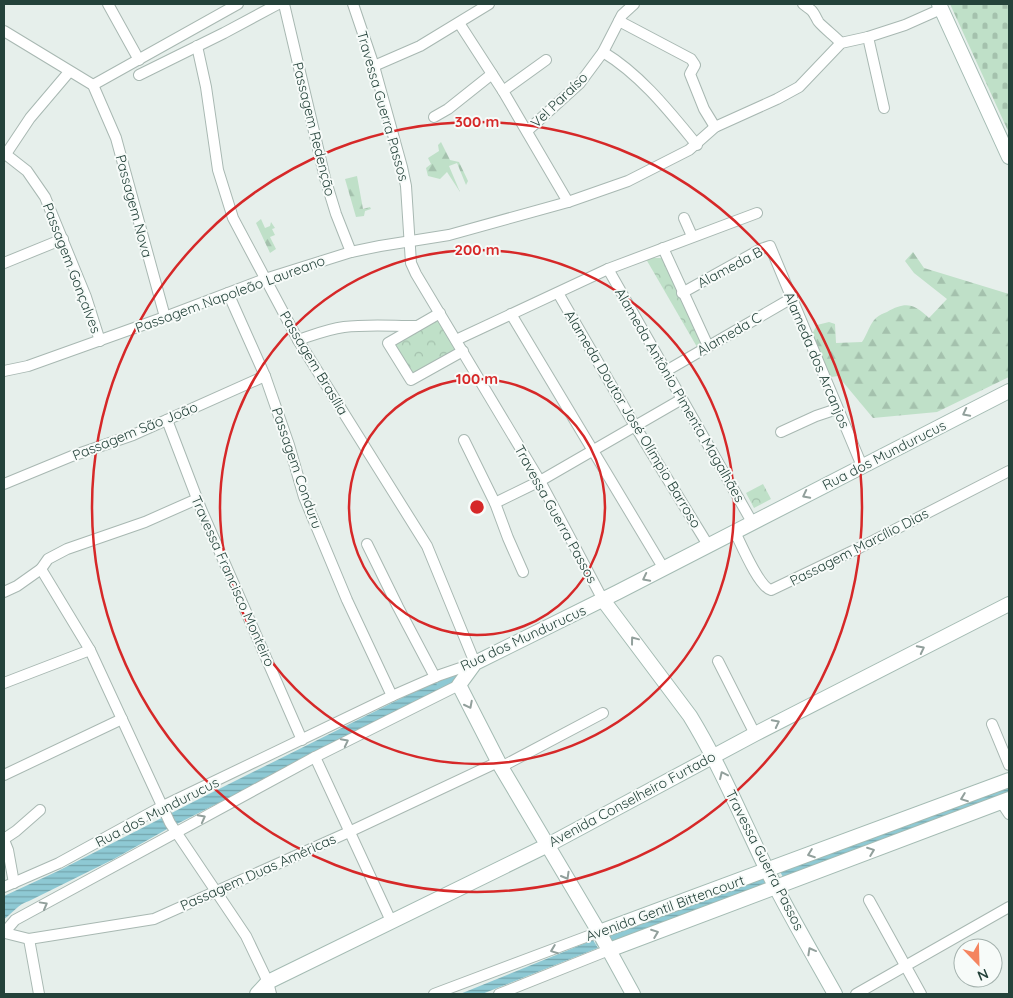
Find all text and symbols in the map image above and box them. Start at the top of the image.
street label: Travessa Guerra Passos [353,29,413,183]
street label: Passagem Redenção [289,60,339,198]
street label: Vel Paraíso [527,68,591,132]
text: 300 m [455,112,499,131]
street label: Passagem Nova [112,153,156,259]
street label: Passagem Gonçalves [39,200,105,336]
text: 200 m [455,240,500,259]
street label: Alameda B [694,242,766,292]
street label: Passagem Napoleão Laureano [133,251,327,337]
street label: Alameda Antônio Pimenta Magalhães [611,285,749,505]
street label: Alameda dos Arcanjos [780,289,854,431]
street label: Alameda Doutor José Olímpio Barroso [561,307,705,531]
street label: Passagem Brasília [276,308,352,418]
street label: Alameda C [694,308,764,360]
text: 100 m [456,369,498,388]
street label: Passagem São João [70,398,200,464]
street label: Passagem Conduru [268,405,326,531]
one-way arrow [962,407,971,417]
street label: Rua dos Mundurucus [819,416,949,494]
street label: Travessa Guerra Passos [510,442,602,586]
one-way arrow [802,489,811,499]
street label: Travessa Francisco Monteiro [187,493,279,669]
centre of rings [468,498,486,516]
street label: Passagem Marcílio Dias [787,504,931,590]
one-way arrow [642,572,651,582]
street label: Rua dos Mundurucus [457,601,589,675]
one-way arrow [631,637,639,646]
one-way arrow [916,645,925,655]
one-way arrow [463,699,473,708]
one-way arrow [771,719,780,729]
one-way arrow [340,738,349,748]
street label: Avenida Conselheiro Furtado [545,747,719,851]
one-way arrow [718,771,729,780]
street label: Rua dos Mundurucus [92,773,222,851]
street label: Travessa Guerra Passos [722,787,808,933]
one-way arrow [960,792,969,802]
one-way arrow [196,814,205,824]
street label: Passagem Duas Américas [177,829,339,915]
one-way arrow [866,847,875,858]
one-way arrow [807,848,816,858]
one-way arrow [560,871,570,880]
street label: Avenida Gentil Bittencourt [583,871,747,945]
one-way arrow [39,901,48,911]
one-way arrow [650,929,659,939]
north arrow [953,938,1003,988]
one-way arrow [550,944,558,954]
one-way arrow [807,948,817,957]
text: N [975,965,991,985]

